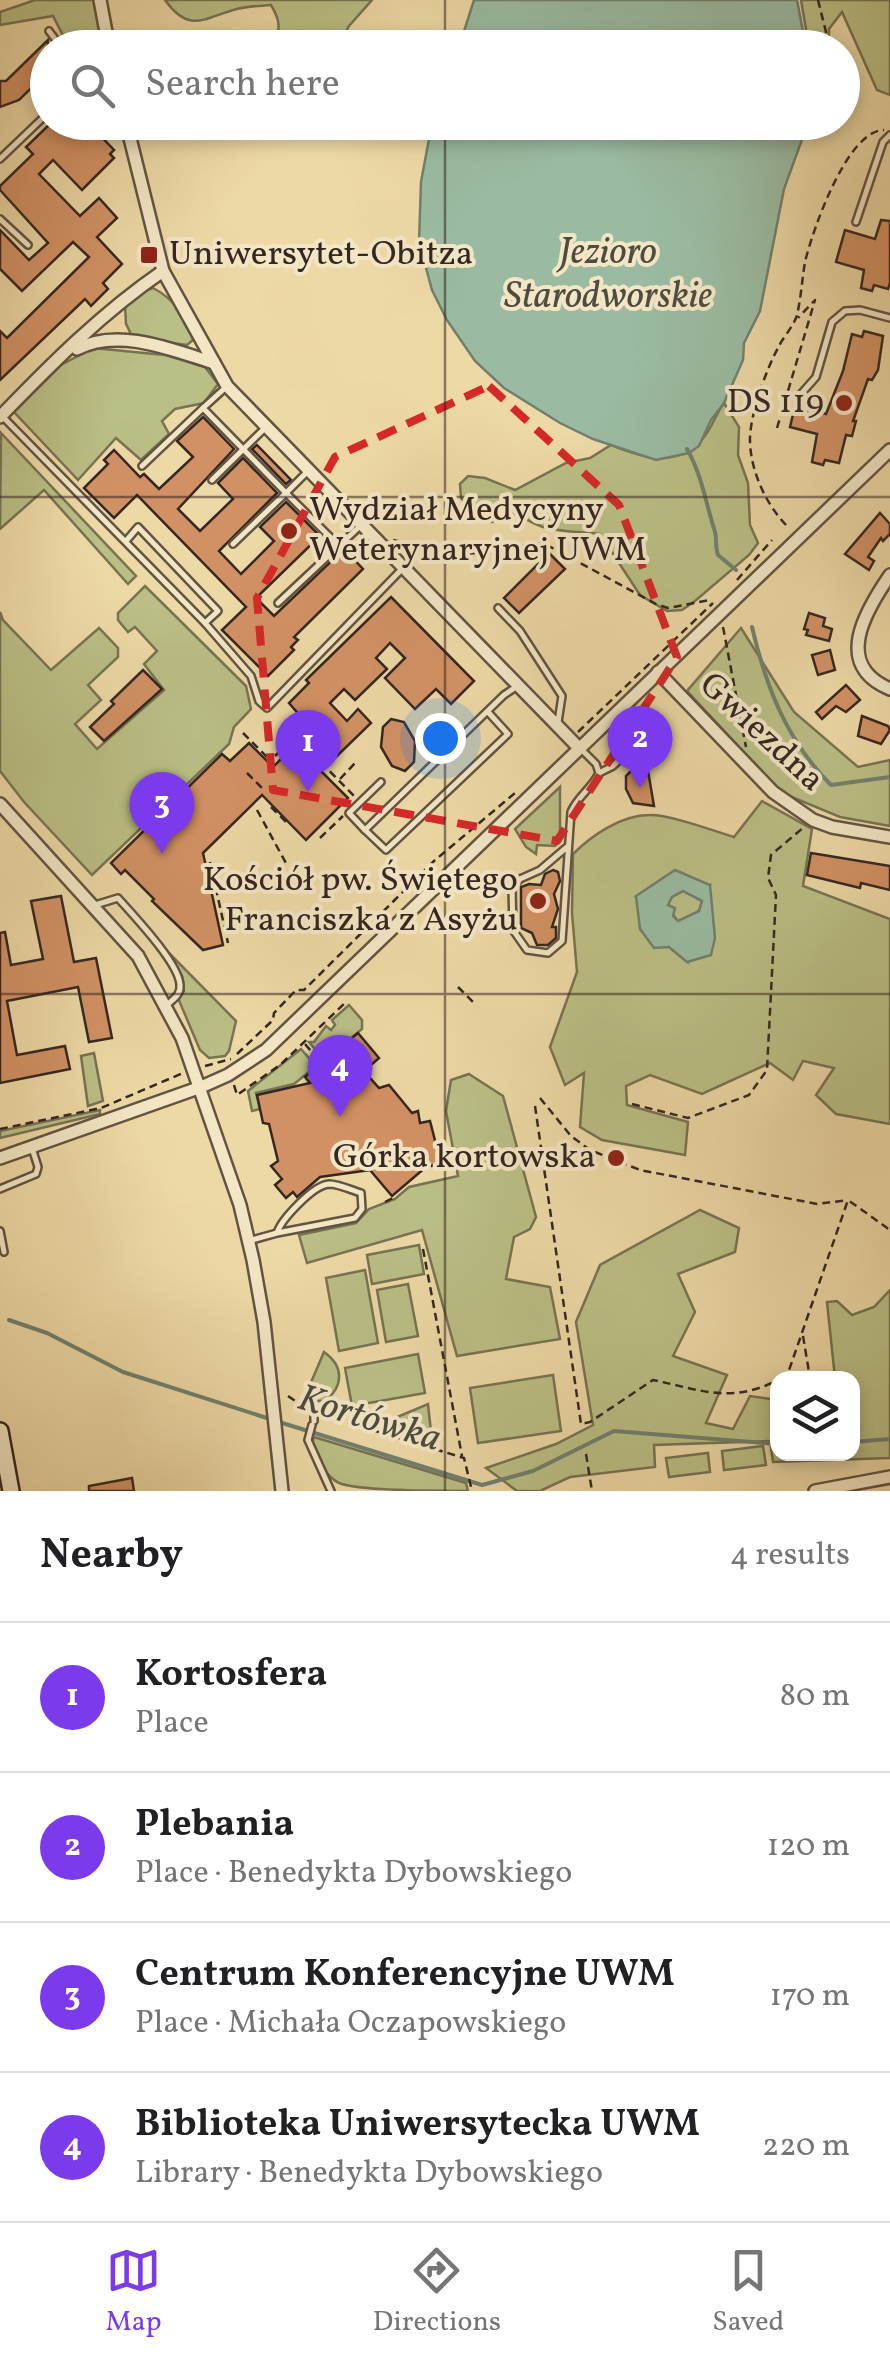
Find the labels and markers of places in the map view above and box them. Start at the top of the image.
place label: Uniwersytet-Obitza [169,231,473,279]
marker: Uniwersytet-Obitza [138,244,160,266]
place label: DS 119 [727,379,824,427]
marker: DS 119 [833,392,855,414]
place label: Wydział Medycyny Weterynaryjnej UWM [309,487,647,575]
marker: Wydział Medycyny Weterynaryjnej UWM [278,520,300,542]
pin: 2 [608,706,672,788]
pin: 1 [276,710,340,792]
pin: 3 [130,772,194,854]
place label: Kościół pw. Świętego Franciszka z Asyżu [203,857,518,945]
marker: Kościół pw. Świętego Franciszka z Asyżu [527,890,549,912]
pin: 4 [308,1034,372,1117]
place label: Górka kortowska [333,1134,596,1182]
marker: Górka kortowska [605,1147,627,1169]

